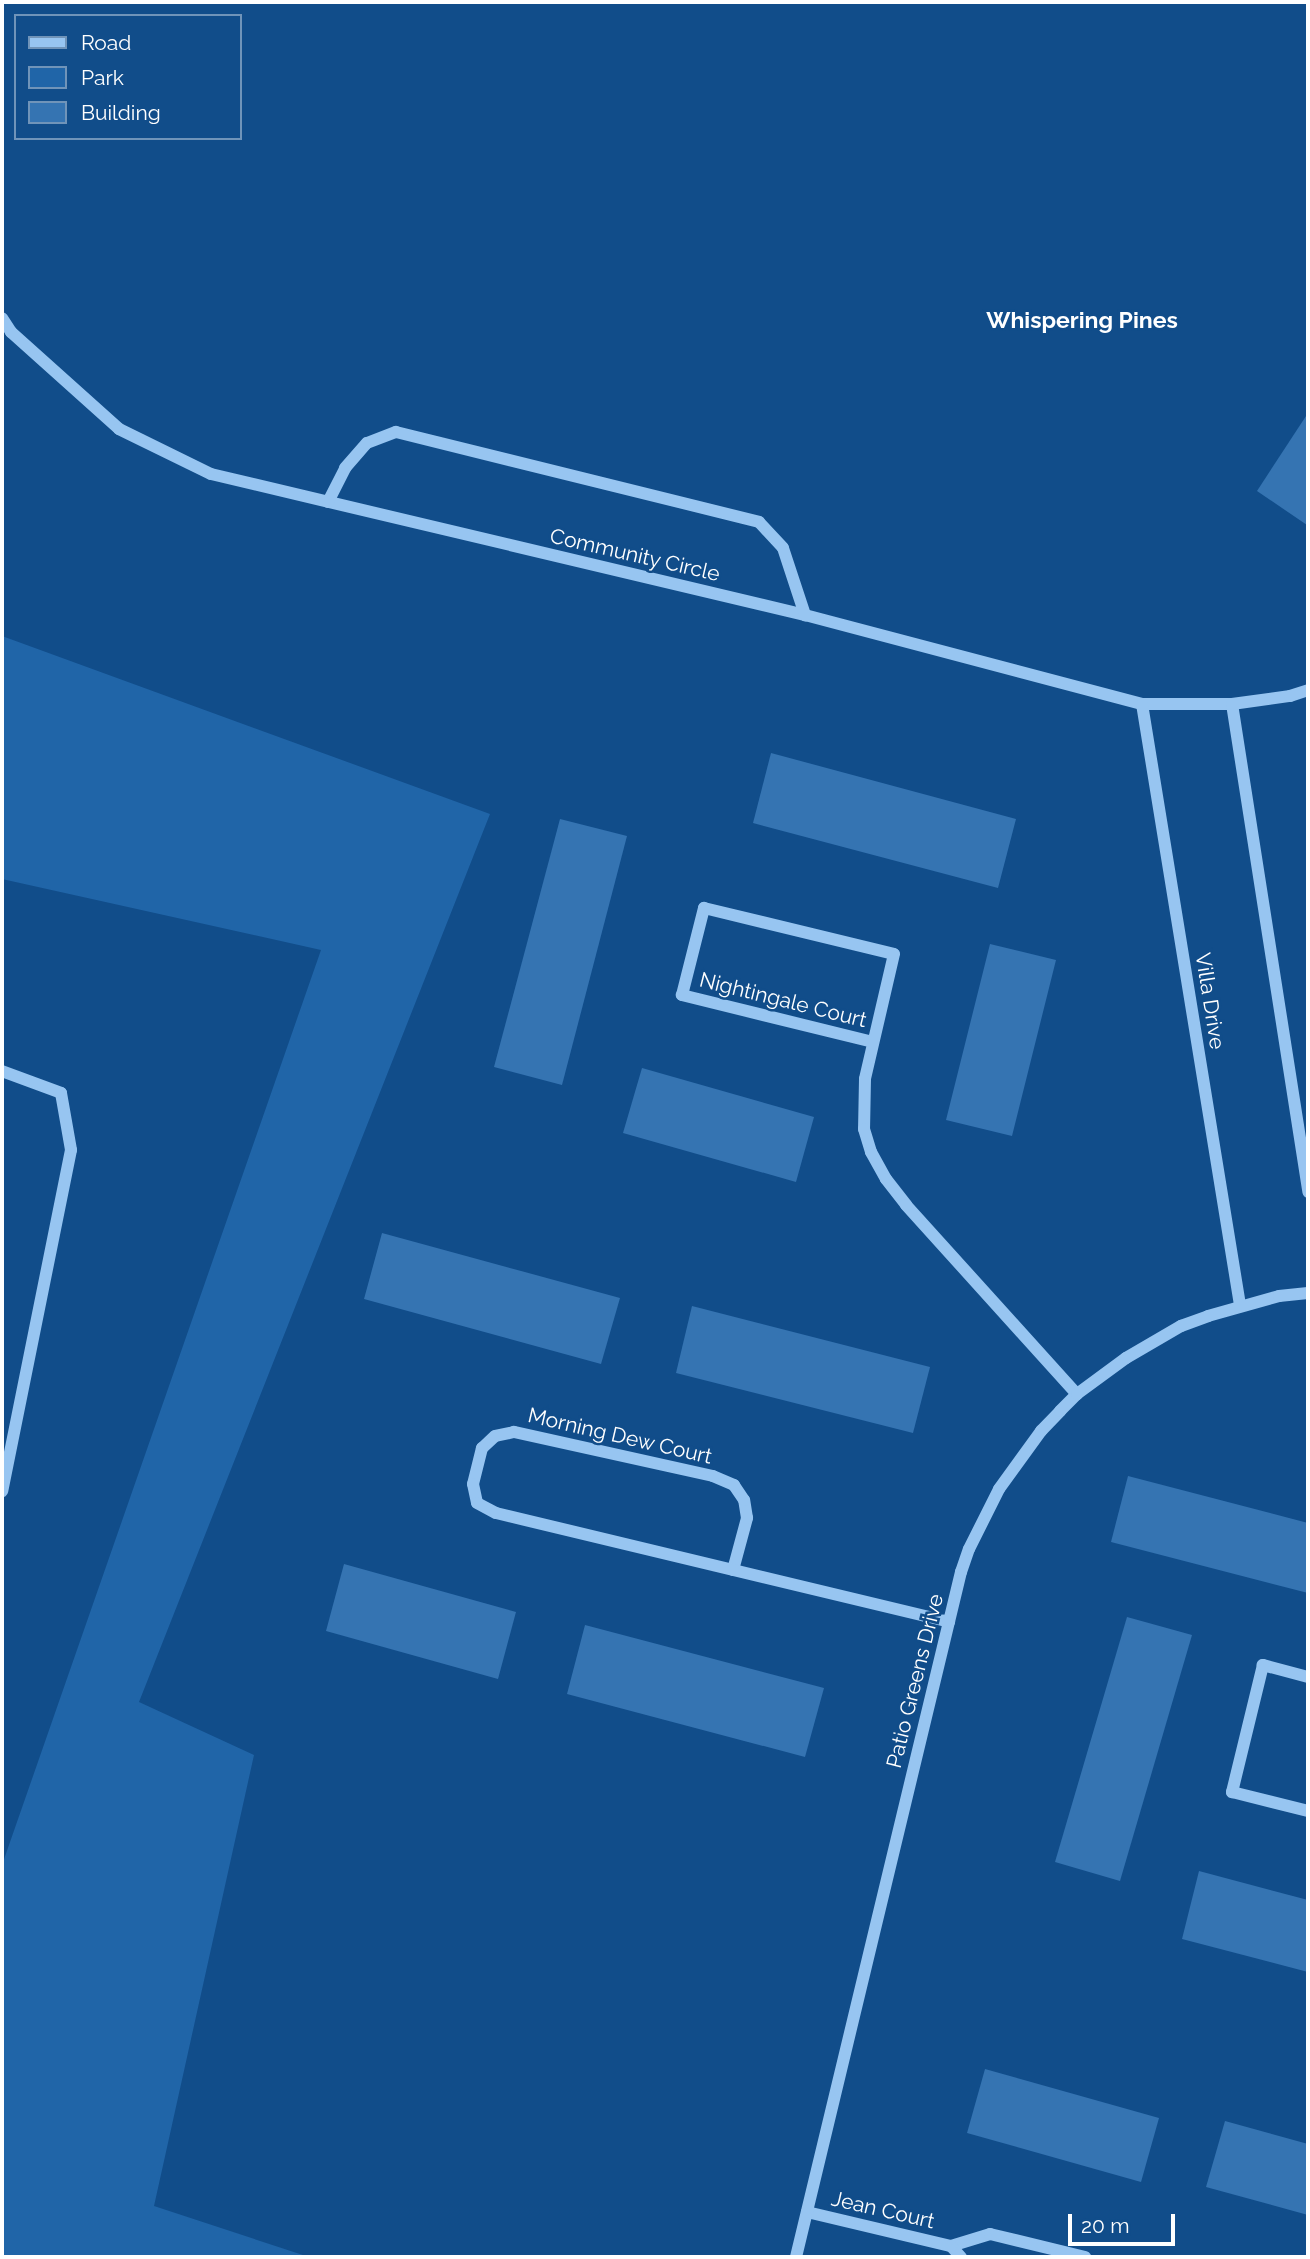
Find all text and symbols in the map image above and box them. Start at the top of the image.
legend [14,14,242,140]
text: Road [81,30,131,55]
text: Park [81,65,124,90]
text: Building [81,100,161,125]
district label: Whispering Pines [986,306,1178,334]
street label: Community Circle [547,523,723,587]
street label: Villa Drive [1190,951,1230,1051]
street label: Nightingale Court [697,967,869,1033]
street label: Morning Dew Court [525,1402,715,1470]
street label: Patio Greens Drive [881,1591,949,1771]
street label: Jean Court [829,2186,937,2234]
scale bar [1072,2200,1179,2244]
text: 20 m [1081,2213,1129,2238]

